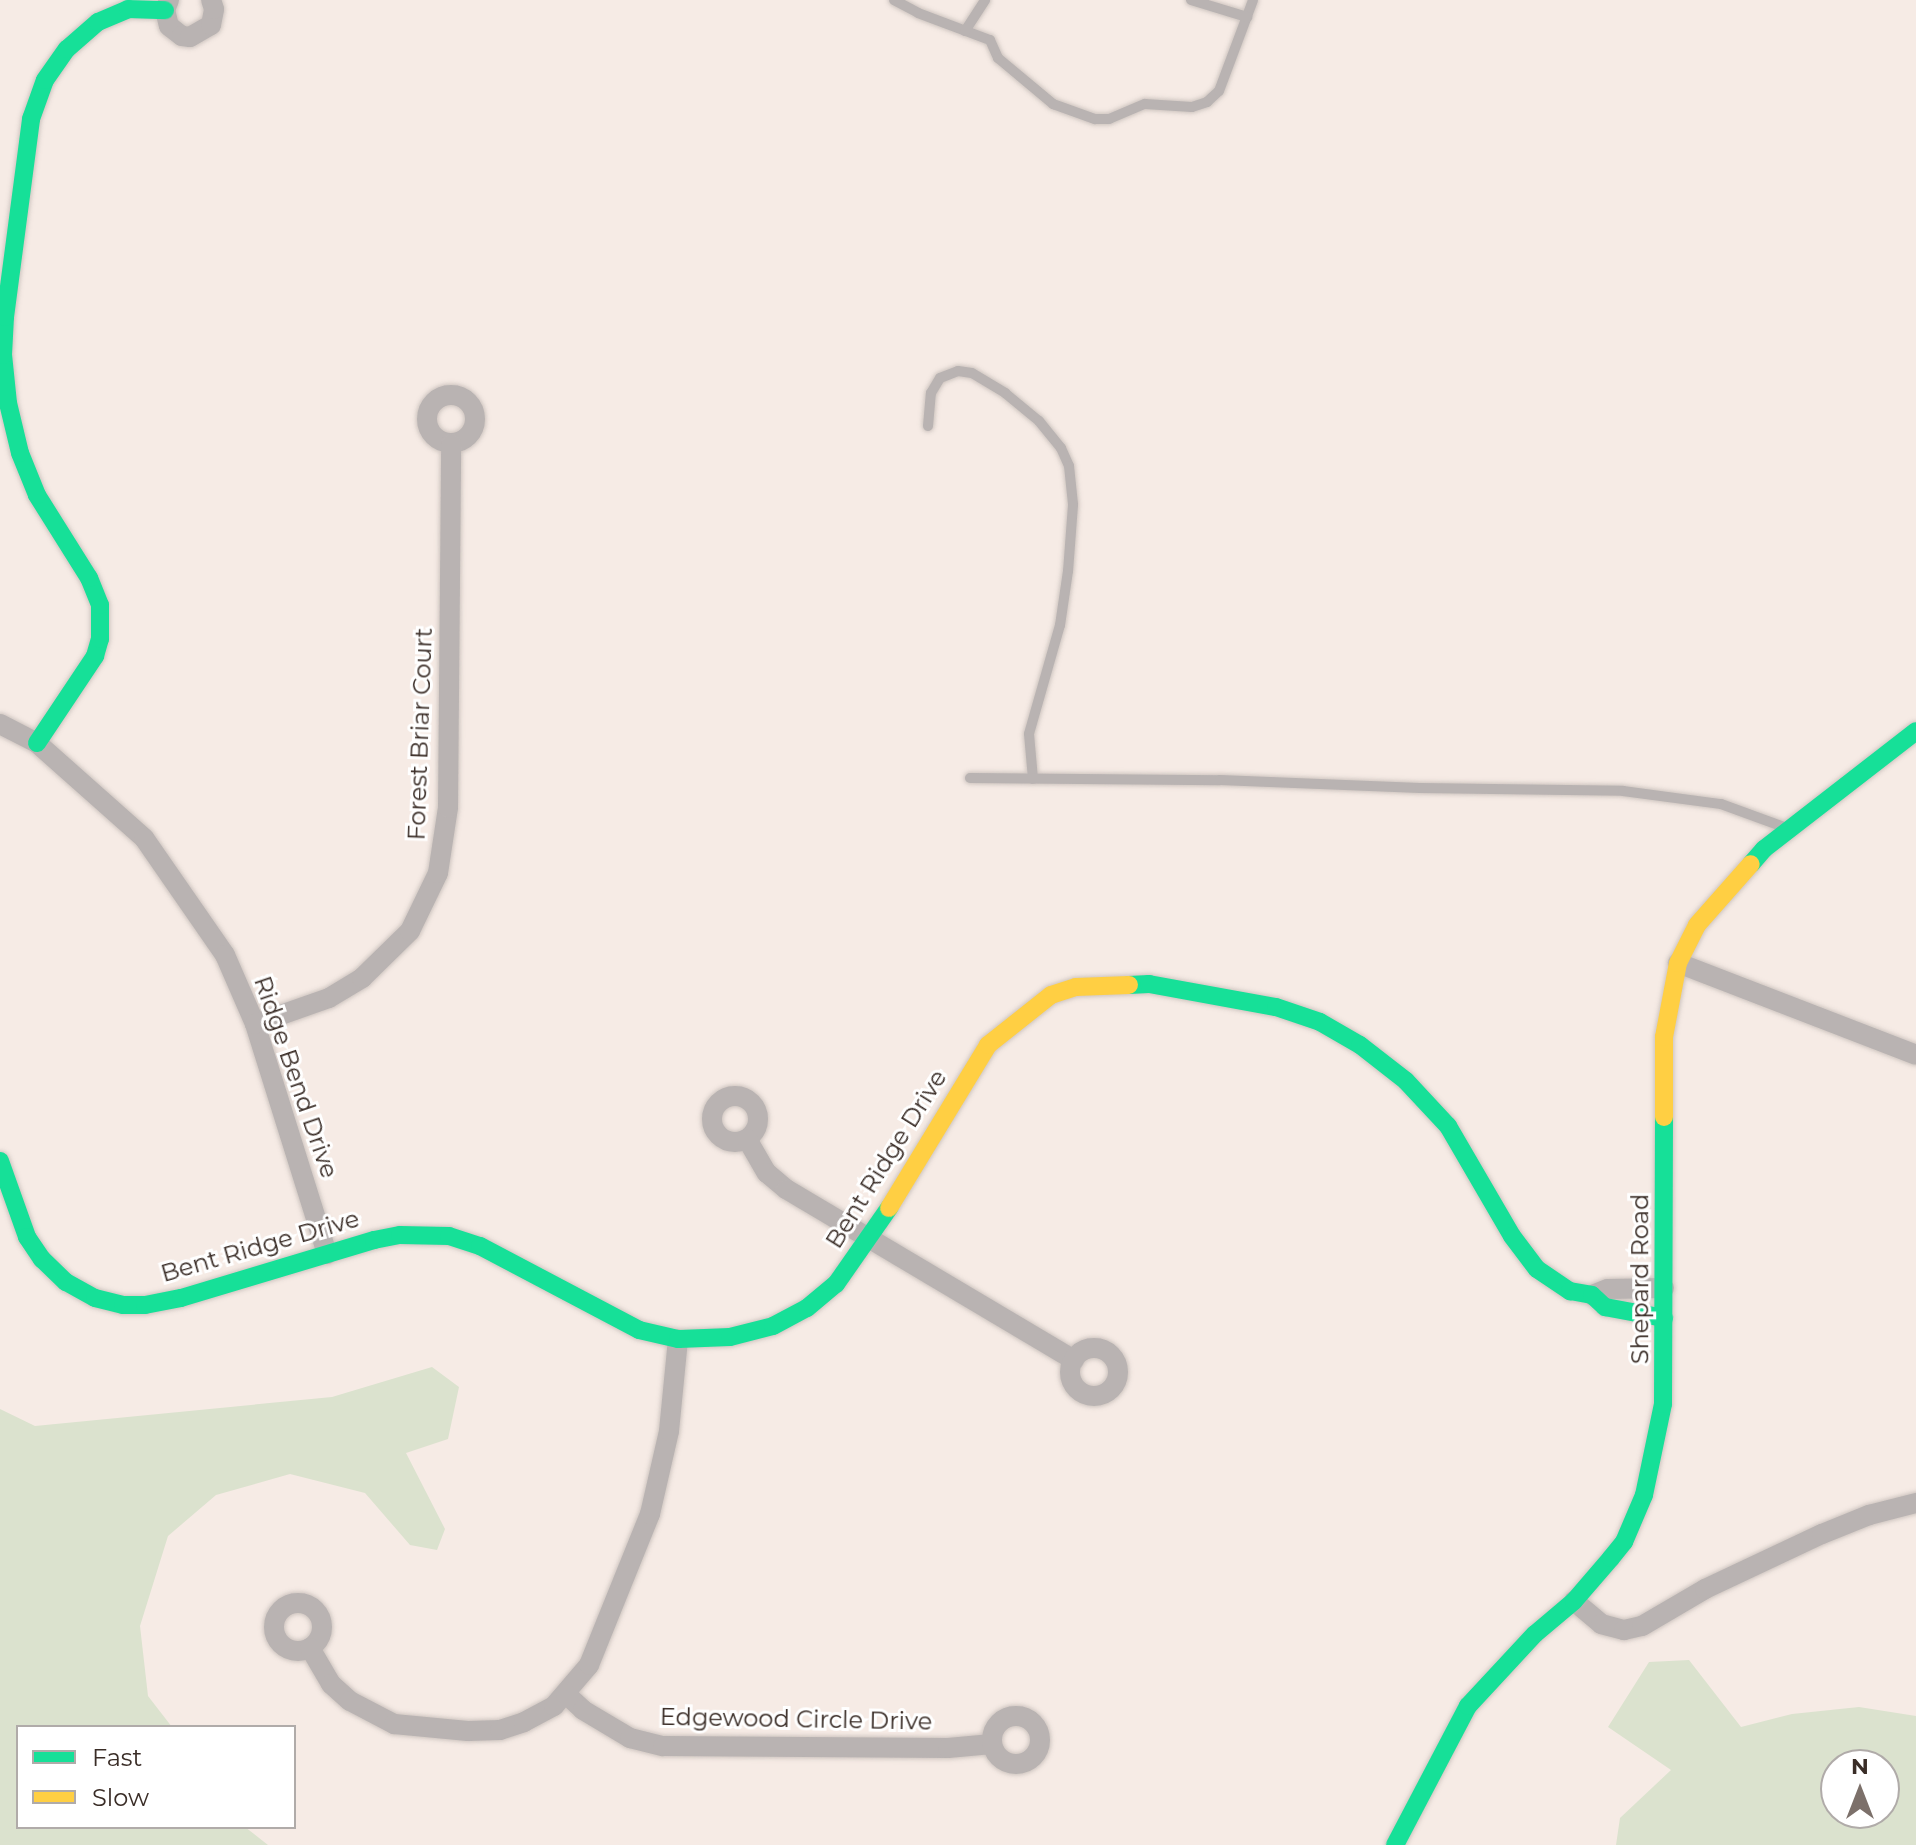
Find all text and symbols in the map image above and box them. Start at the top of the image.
street label: Forest Briar Court [402,627,438,841]
street label: Ridge Bend Drive [248,972,344,1182]
street label: Bent Ridge Drive [819,1064,953,1254]
street label: Shepard Road [1626,1194,1654,1364]
street label: Bent Ridge Drive [157,1204,363,1288]
street label: Edgewood Circle Drive [660,1702,932,1736]
legend [16,1725,296,1829]
text: Fast [92,1743,142,1772]
north arrow [1820,1749,1900,1829]
text: N [1851,1753,1869,1780]
text: Slow [92,1783,149,1812]

